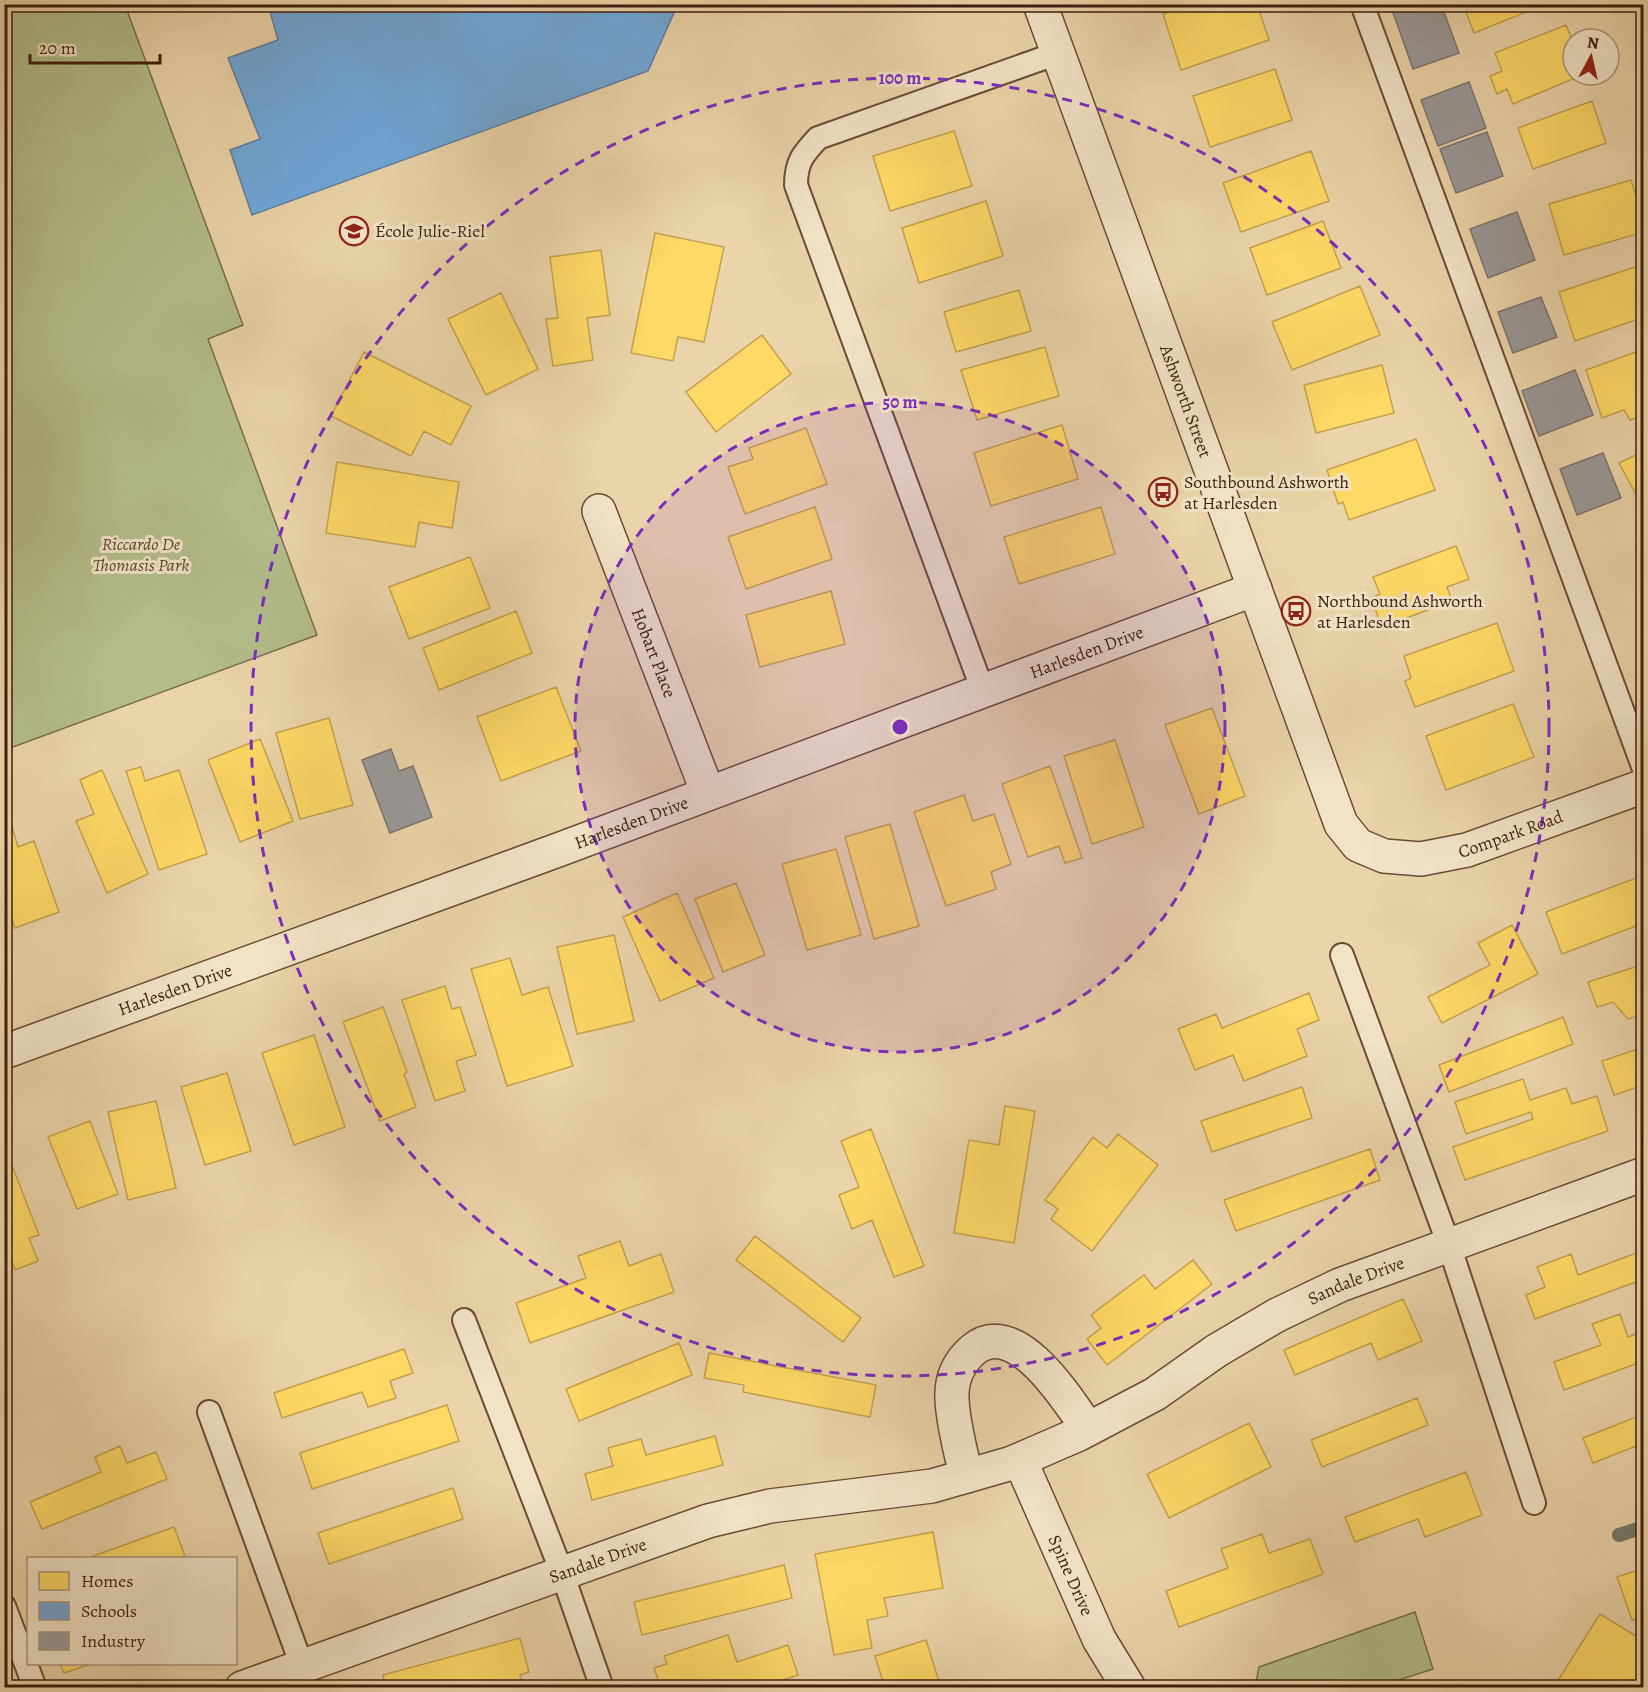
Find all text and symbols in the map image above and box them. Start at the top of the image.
scale bar [30,27,160,65]
north arrow [1561,27,1621,87]
text: N [1586,31,1601,55]
text: 20 m [39,36,76,60]
text: 100 m [879,66,921,90]
school or university icon: École Julie-Riel [338,215,370,247]
place label: École Julie-Riel [375,219,485,243]
street label: Ashworth Street [1154,340,1218,461]
text: 50 m [883,390,917,414]
place label: Southbound Ashworth at Harlesden [1184,470,1350,515]
bus stop icon: Southbound Ashworth at Harlesden [1147,476,1179,508]
park label: Riccardo De Thomasis Park [93,532,189,577]
place label: Northbound Ashworth at Harlesden [1317,589,1483,634]
bus stop icon: Northbound Ashworth at Harlesden [1280,595,1312,627]
street label: Hobart Place [626,604,682,701]
street label: Harlesden Drive [1026,620,1147,684]
centre of rings [890,717,910,737]
street label: Harlesden Drive [571,790,692,855]
street label: Compark Road [1456,804,1566,863]
street label: Harlesden Drive [115,958,235,1021]
street label: Sandale Drive [1304,1251,1408,1311]
street label: Spine Drive [1043,1531,1099,1620]
street label: Sandale Drive [546,1532,650,1589]
legend [27,1557,237,1665]
text: Homes [81,1569,133,1593]
text: Schools [81,1599,137,1623]
text: Industry [81,1629,146,1653]

